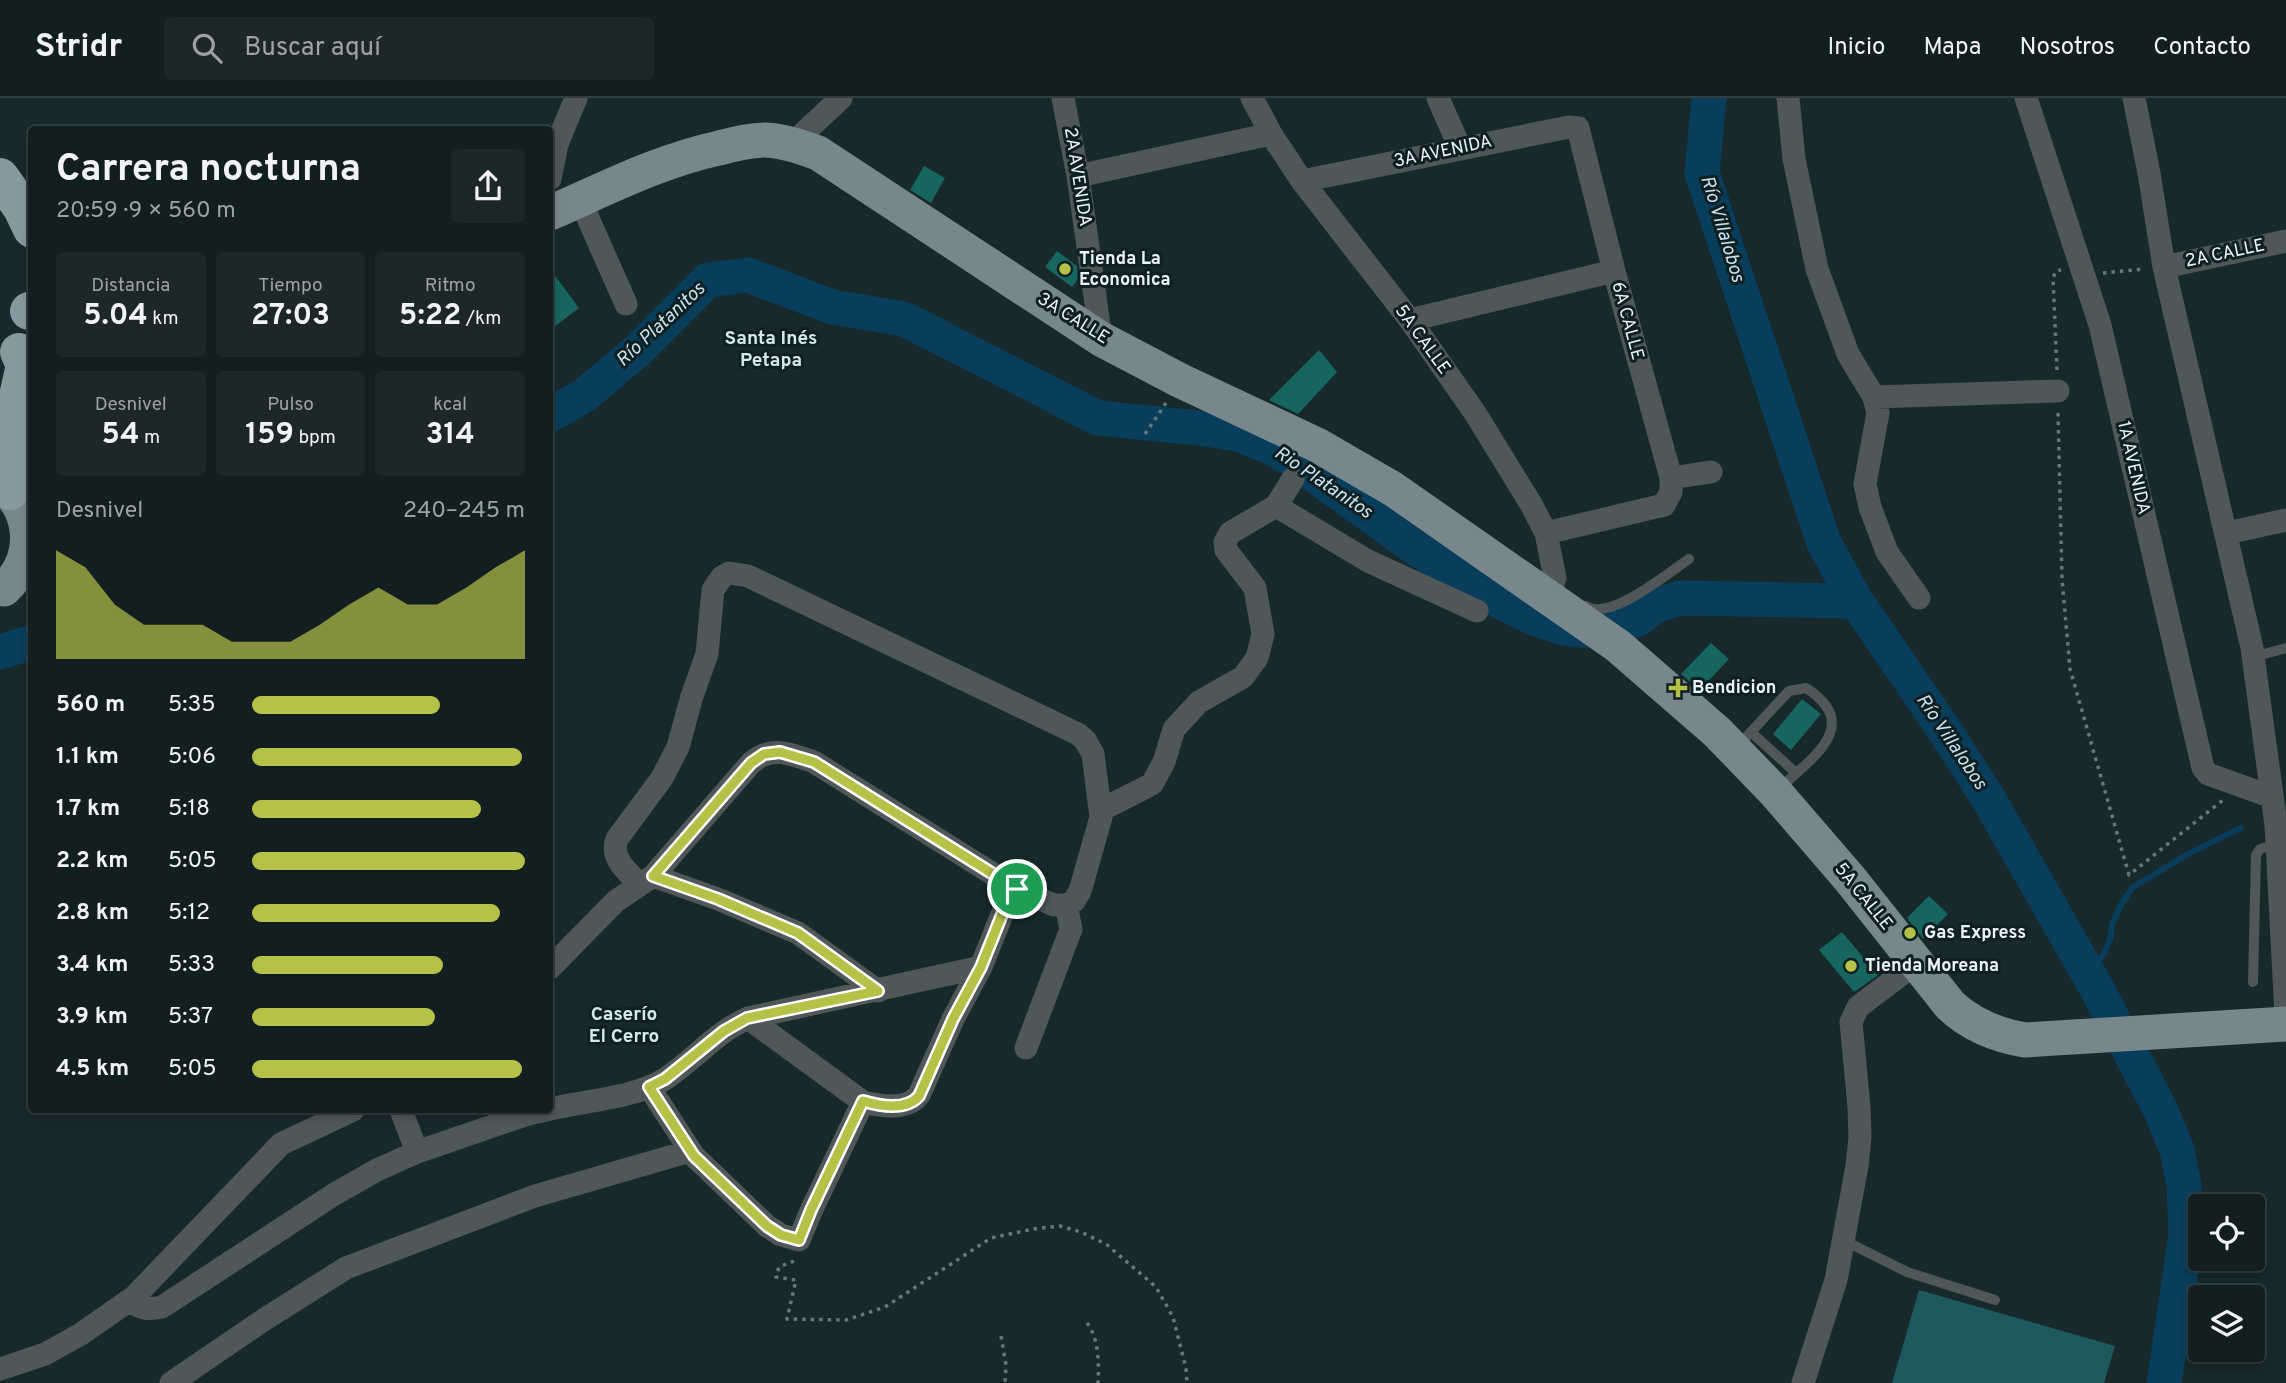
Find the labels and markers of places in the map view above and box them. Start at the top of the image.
place label: Tienda La Economica [1079,248,1171,292]
marker: Tienda La Economica [1057,261,1073,277]
place label: Bendicion [1692,677,1776,700]
marker: Bendicion [1670,680,1686,696]
pin [987,859,1047,919]
place label: Gas Express [1924,922,2026,945]
marker: Gas Express [1902,925,1918,941]
place label: Tienda Moreana [1865,955,1999,978]
marker: Tienda Moreana [1843,958,1859,974]

